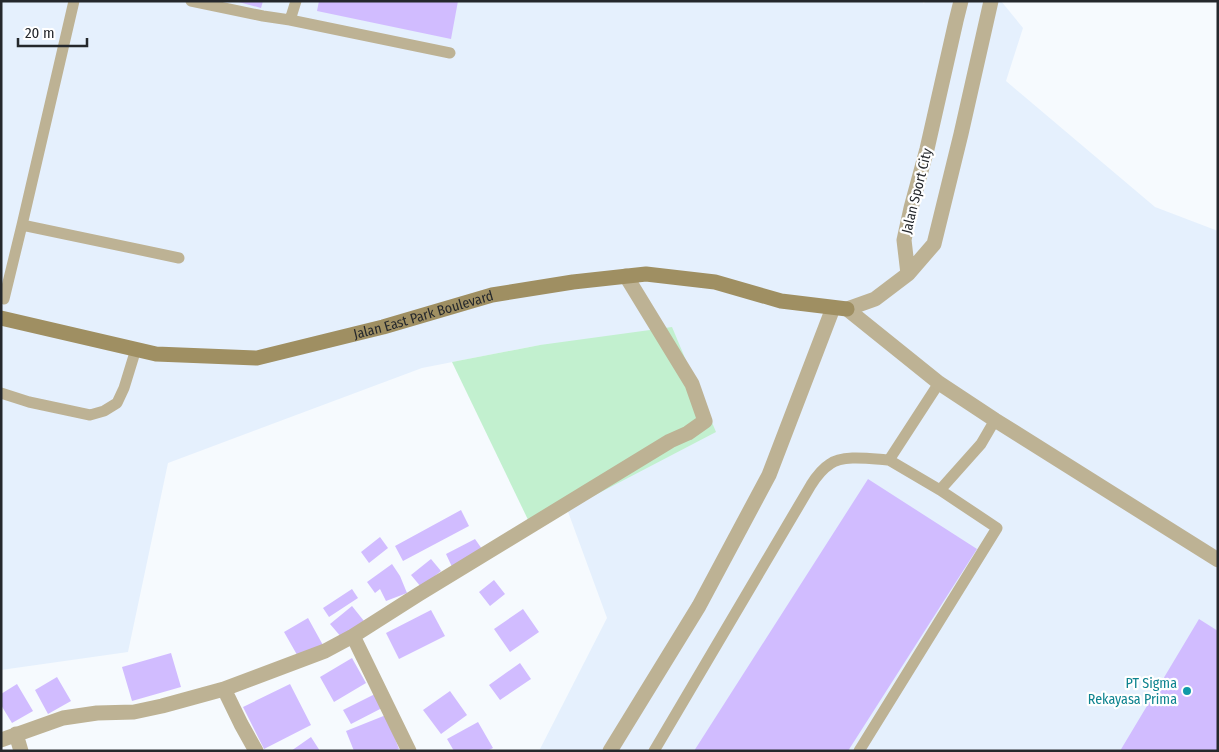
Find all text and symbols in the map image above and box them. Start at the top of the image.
scale bar [18,15,86,47]
text: 20 m [25,24,55,42]
street label: Jalan Sport City [898,146,936,236]
street label: Jalan East Park Boulevard [351,287,495,343]
place label: PT Sigma Rekayasa Prima [1088,675,1177,708]
marker: PT Sigma Rekayasa Prima [1181,685,1193,697]

